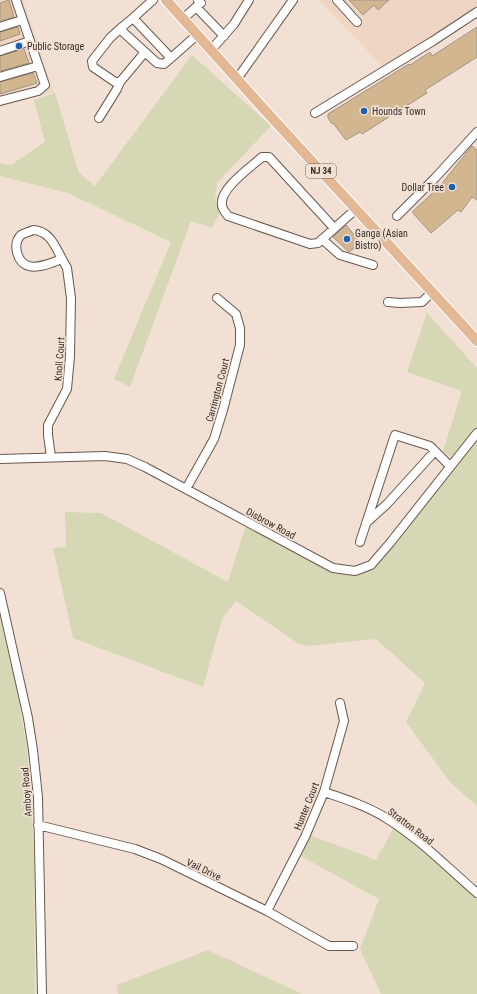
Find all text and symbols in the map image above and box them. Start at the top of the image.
marker: Public Storage [14,41,24,51]
place label: Public Storage [27,41,84,52]
marker: Hounds Town [359,106,369,116]
place label: Hounds Town [372,106,426,117]
road number: NJ 34 [306,164,336,178]
place label: Dollar Tree [402,182,444,193]
marker: Dollar Tree [447,182,457,192]
place label: Ganga (Asian Bistro) [355,228,408,252]
marker: Ganga (Asian Bistro) [342,234,352,244]
street label: Knoll Court [52,337,67,381]
street label: Carrington Court [204,357,231,423]
street label: Disbrow Road [244,506,297,541]
street label: Amboy Road [19,767,34,817]
street label: Hunter Court [292,781,321,832]
street label: Stratton Road [386,806,436,847]
street label: Vail Drive [185,856,223,883]

